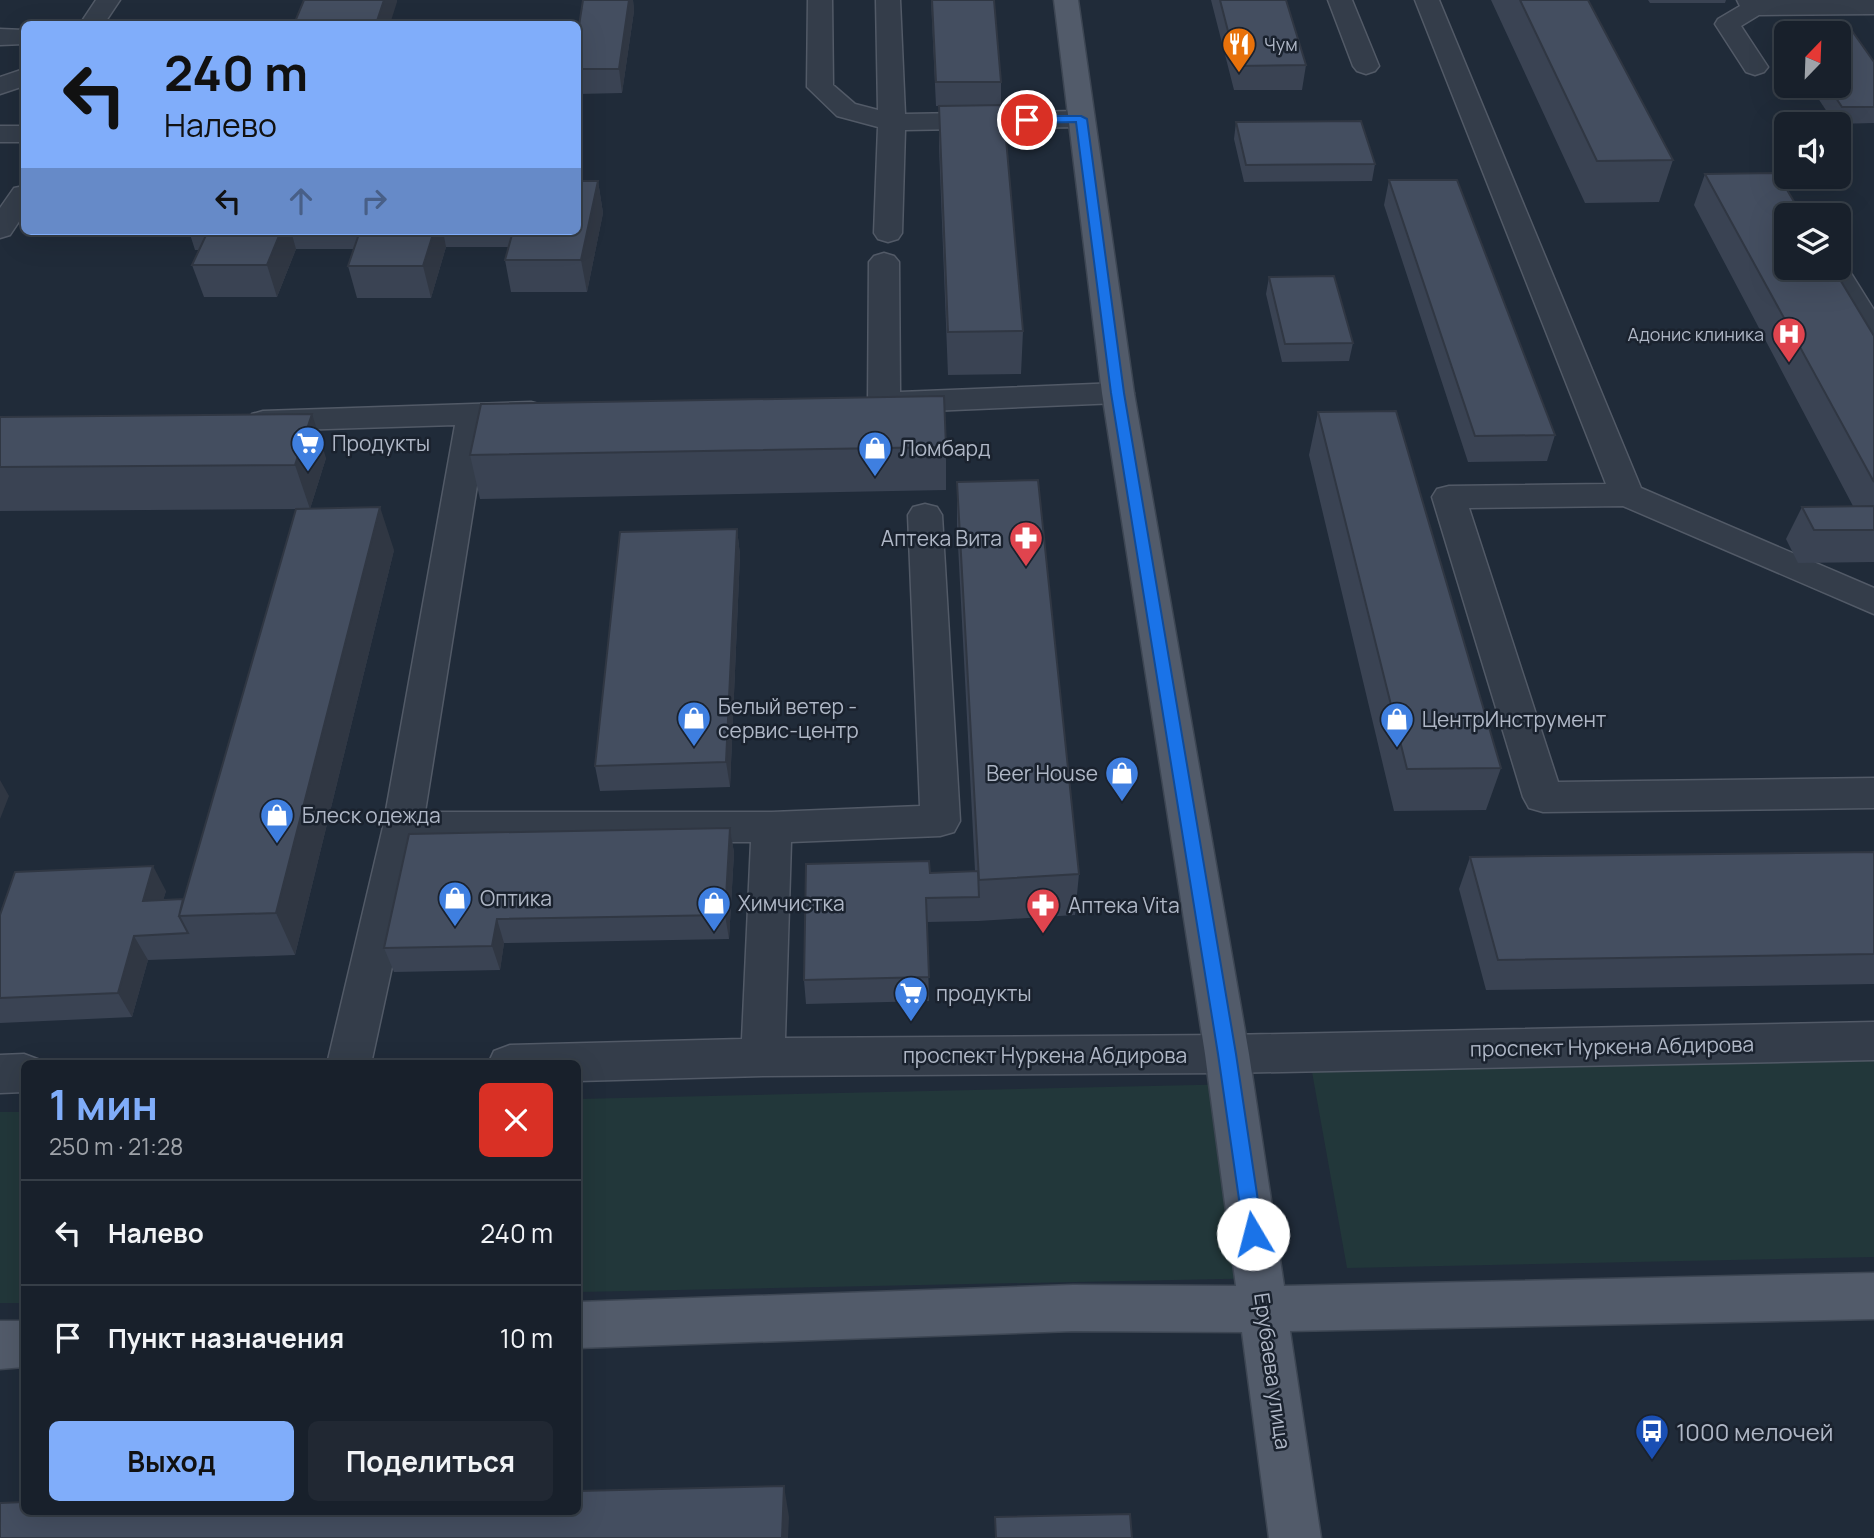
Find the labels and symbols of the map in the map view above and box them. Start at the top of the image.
north arrow [1774,21,1852,98]
restaurant icon: Чум [1220,25,1258,74]
place label: Чум [1264,32,1298,56]
pin [997,90,1057,150]
hospital icon: Адонис клиника [1770,315,1808,364]
place label: Адонис клиника [1628,322,1764,346]
supermarket icon: Продукты [289,424,327,473]
place label: Продукты [332,429,430,457]
shop icon: Ломбард [856,429,894,478]
place label: Ломбард [900,434,991,462]
pharmacy icon: Аптека Вита [1007,519,1045,568]
place label: Аптека Вита [881,524,1002,552]
place label: Белый ветер - сервис-центр [718,692,859,744]
shop icon: Белый ветер - сервис-центр [675,699,713,748]
shop icon: ЦентрИнструмент [1378,700,1416,749]
place label: ЦентрИнструмент [1422,705,1607,733]
shop icon: Beer House [1103,754,1141,803]
place label: Beer House [986,759,1098,787]
shop icon: Блеск одежда [258,796,296,845]
place label: Блеск одежда [302,801,441,829]
shop icon: Оптика [436,879,474,928]
place label: Оптика [480,884,552,912]
shop icon: Химчистка [695,884,733,933]
pharmacy icon: Аптека Vita [1024,886,1062,935]
place label: Химчистка [738,889,845,917]
place label: Аптека Vita [1068,891,1180,919]
supermarket icon: продукты [892,974,930,1023]
place label: продукты [936,979,1032,1007]
street label: проспект Нуркена Абдирова [1470,1030,1754,1062]
street label: проспект Нуркена Абдирова [903,1041,1187,1069]
position arrow [1216,1197,1290,1271]
street label: Ерубаева улица [1248,1291,1298,1451]
bus stop icon: 1000 мелочей [1633,1412,1671,1461]
place label: 1000 мелочей [1676,1415,1833,1448]

